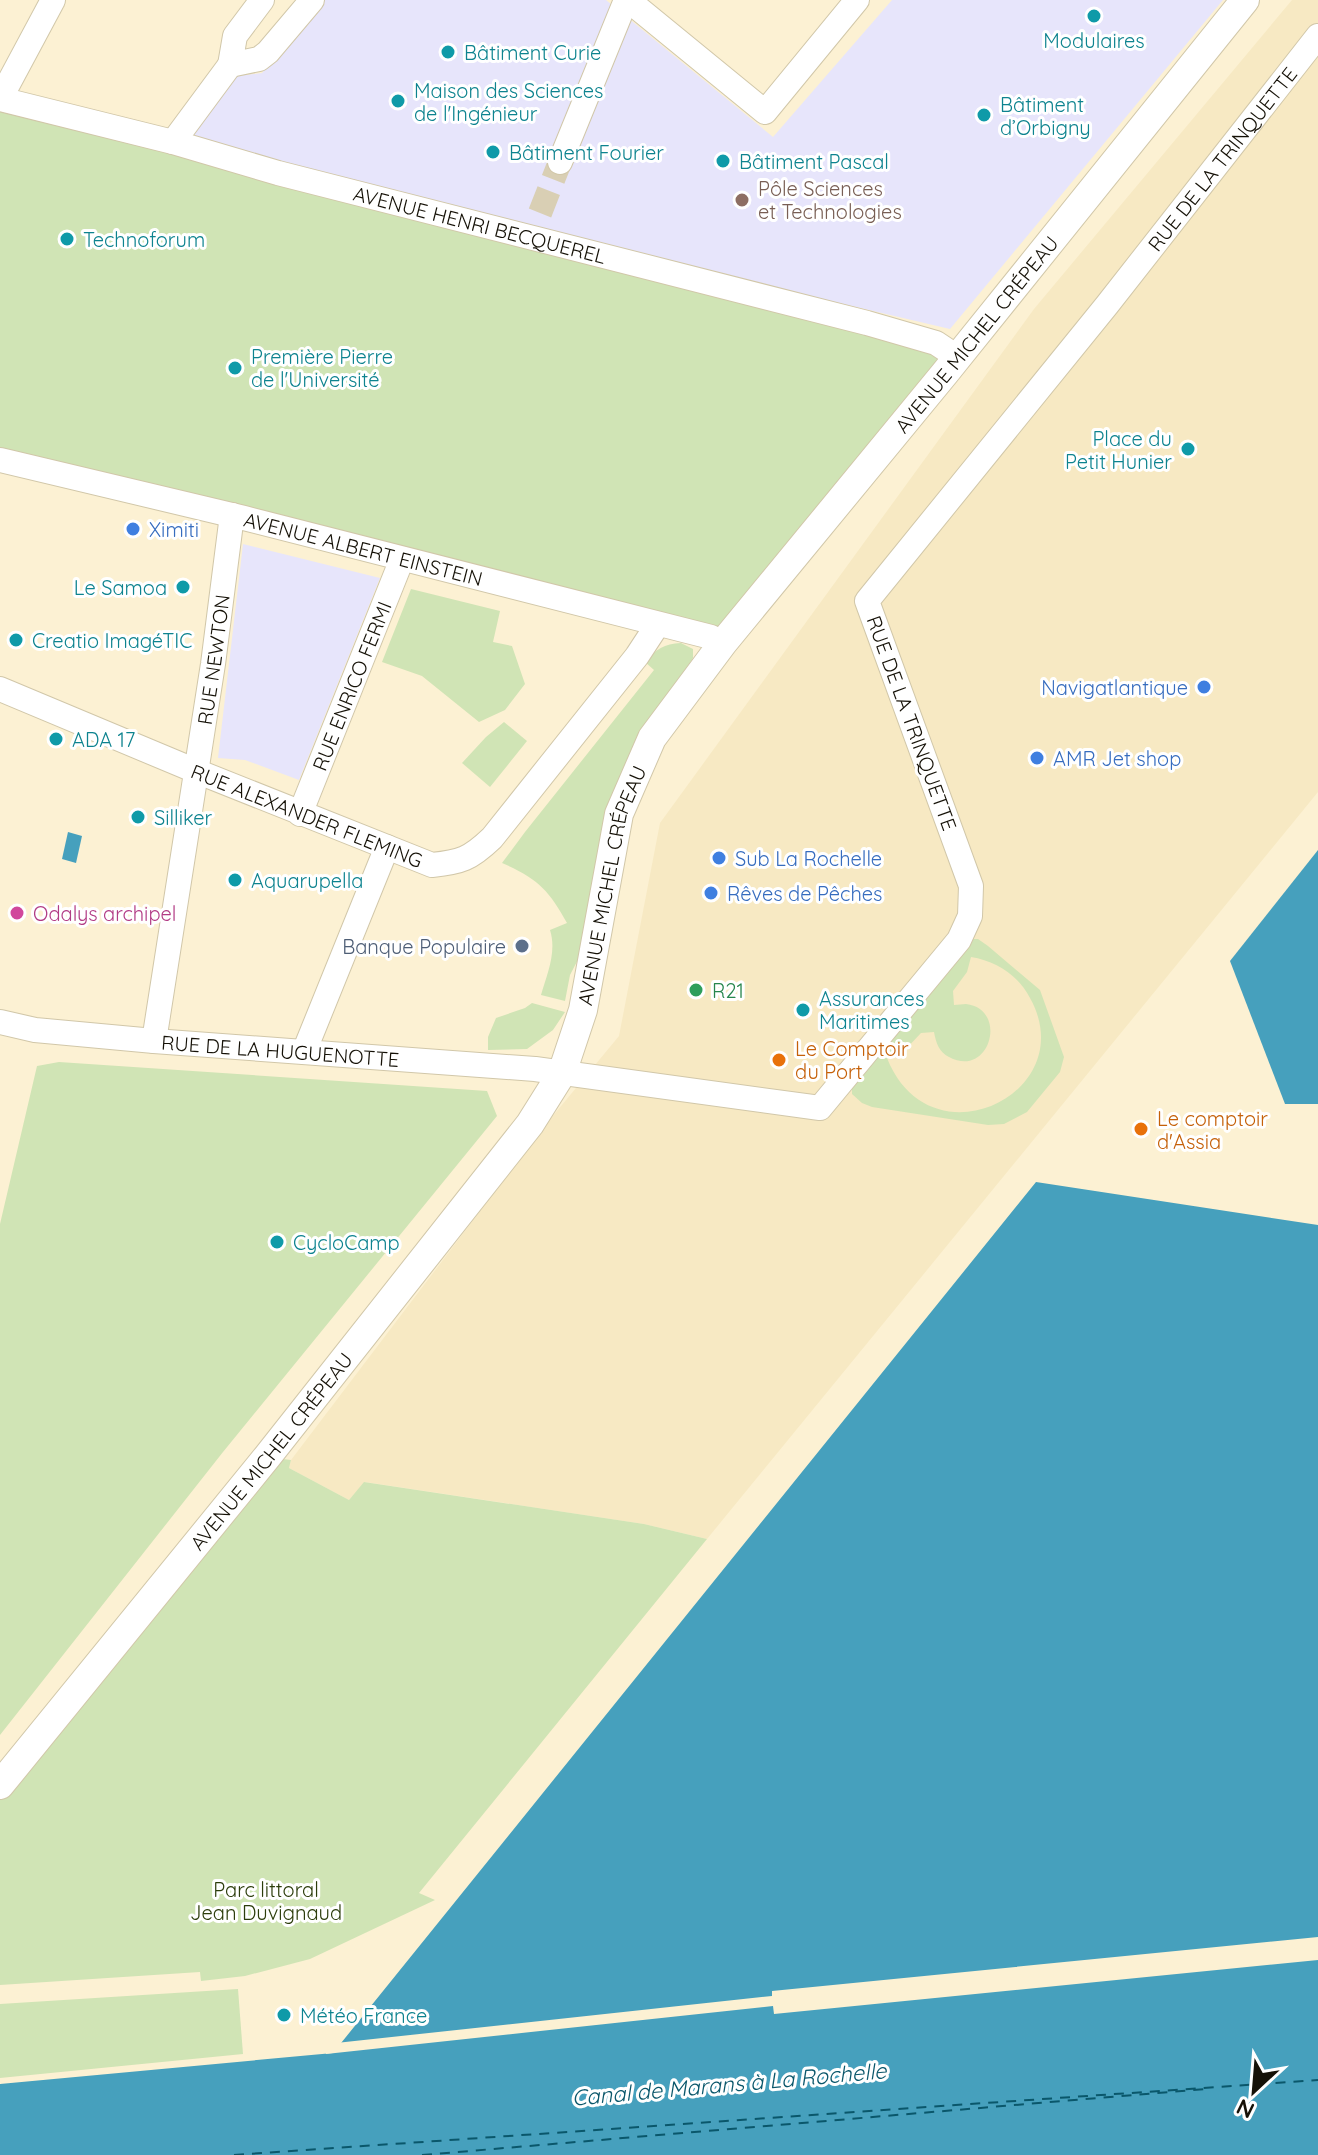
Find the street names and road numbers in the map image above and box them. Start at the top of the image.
street label: RUE DE LA TRINQUETTE [1142,62,1302,256]
street label: AVENUE HENRI BECQUEREL [351,180,609,269]
street label: AVENUE MICHEL CRÉPEAU [889,230,1063,438]
street label: AVENUE ALBERT EINSTEIN [241,506,485,591]
street label: RUE NEWTON [191,593,234,727]
street label: RUE ENRICO FERMI [306,598,396,774]
street label: RUE DE LA TRINQUETTE [861,612,963,834]
street label: RUE ALEXANDER FLEMING [188,758,426,873]
street label: AVENUE MICHEL CRÉPEAU [572,761,651,1007]
street label: RUE DE LA HUGUENOTTE [160,1029,400,1071]
street label: AVENUE MICHEL CRÉPEAU [184,1347,357,1555]

